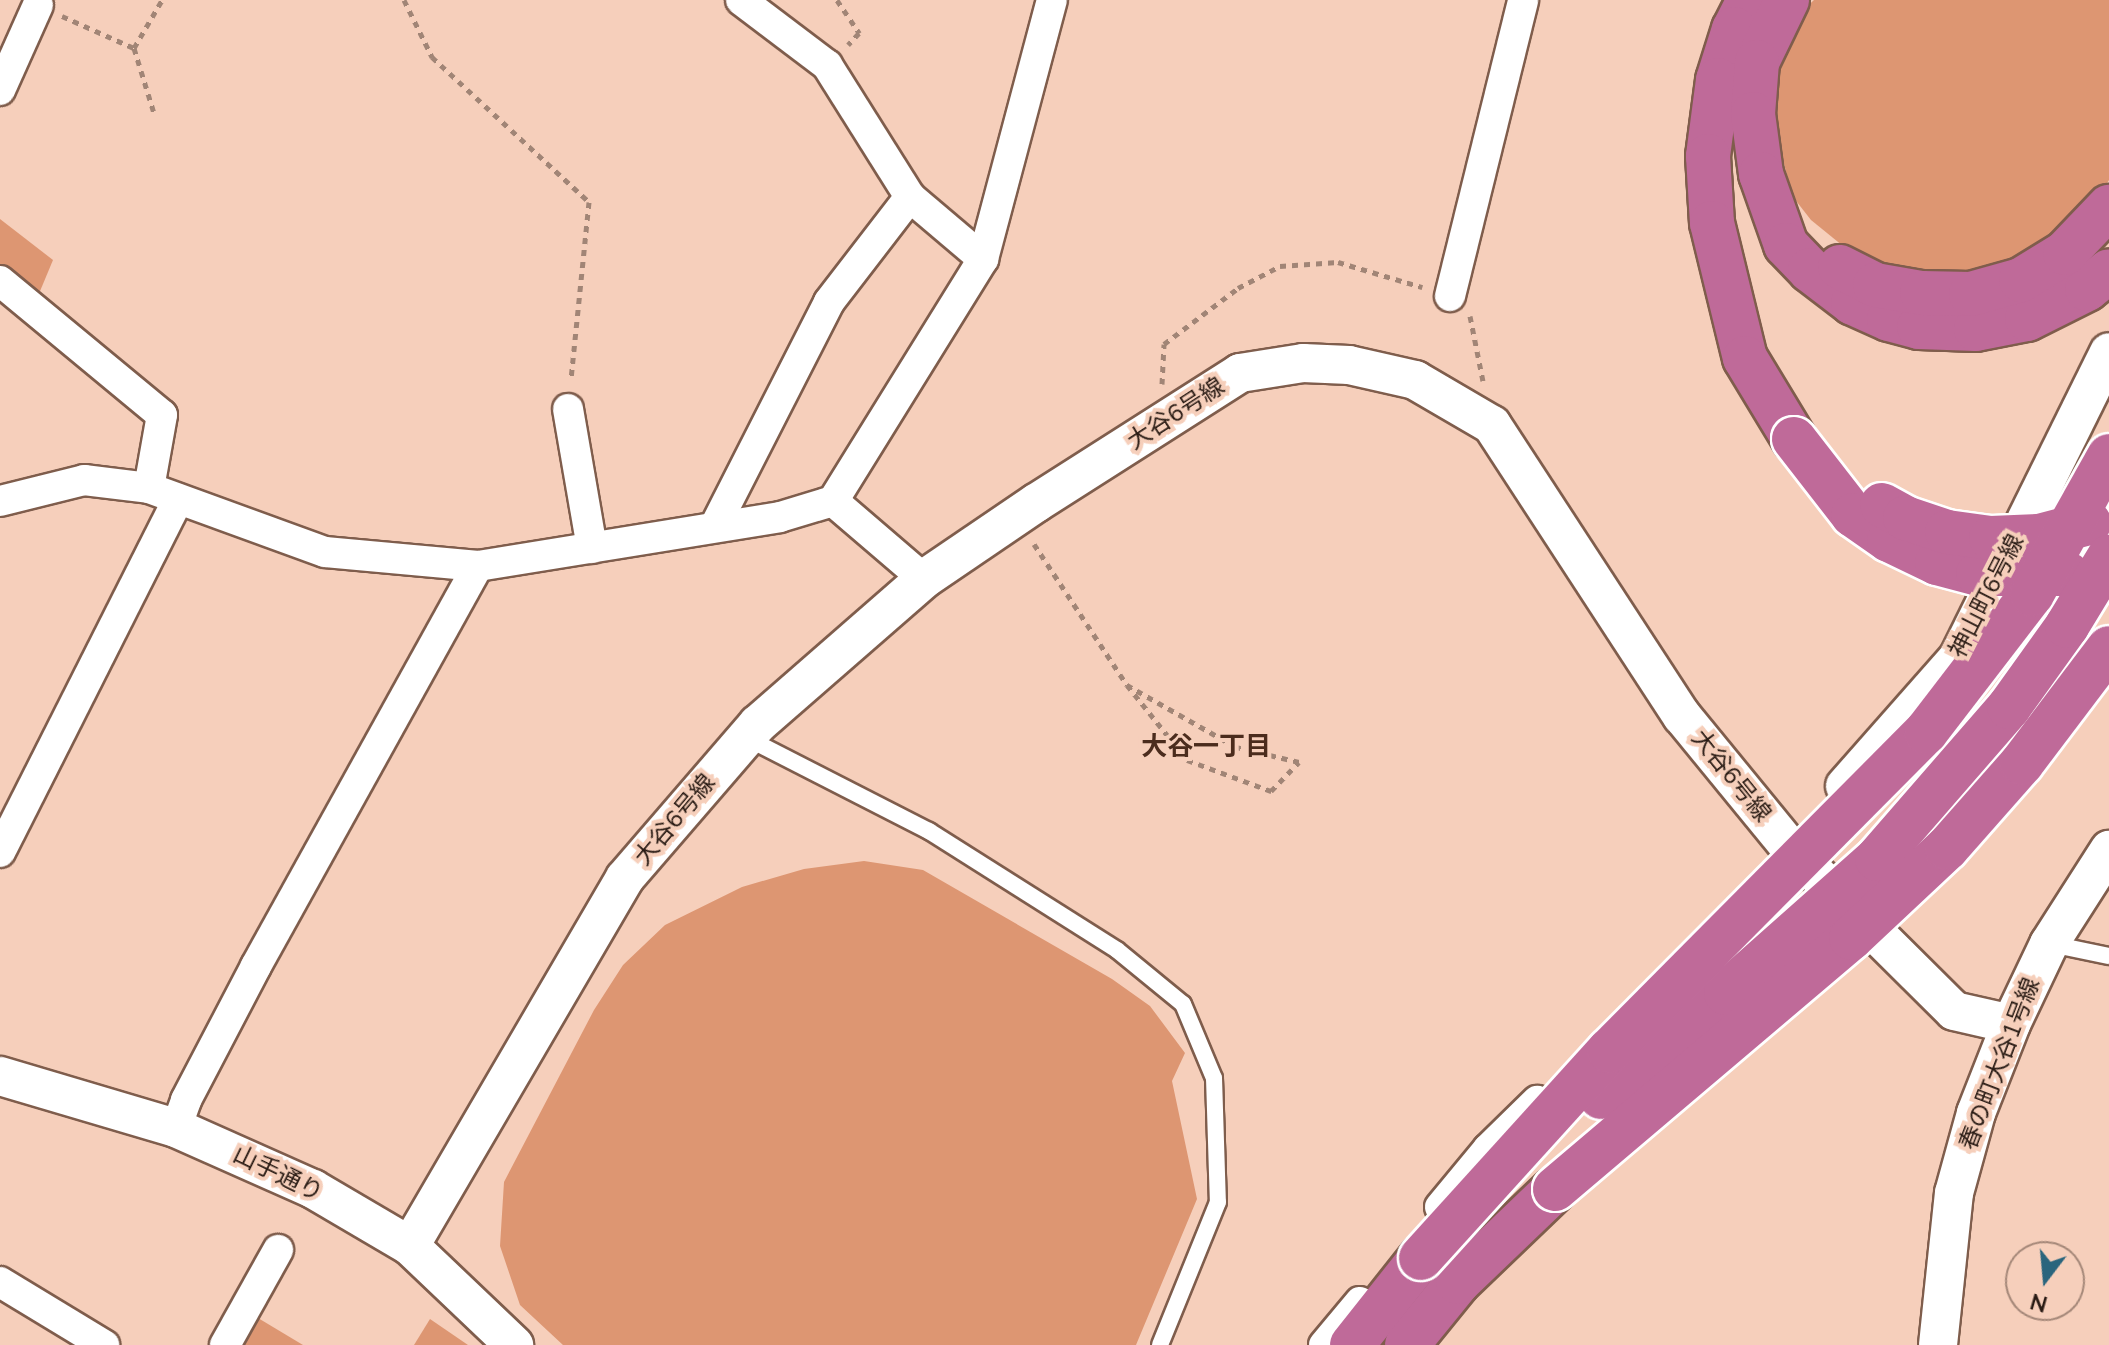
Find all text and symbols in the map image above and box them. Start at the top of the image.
street label: 大谷6号線 [1122,372,1230,456]
street label: 神山町6号線 [1944,530,2030,662]
street label: 大谷6号線 [1685,724,1777,828]
district label: 大谷一丁目 [1141,731,1271,763]
street label: 大谷6号線 [628,768,722,872]
street label: 春の町大谷1号線 [1954,974,2046,1154]
street label: 山手通り [229,1140,327,1208]
north arrow [2005,1241,2085,1321]
text: N [2027,1285,2051,1319]

